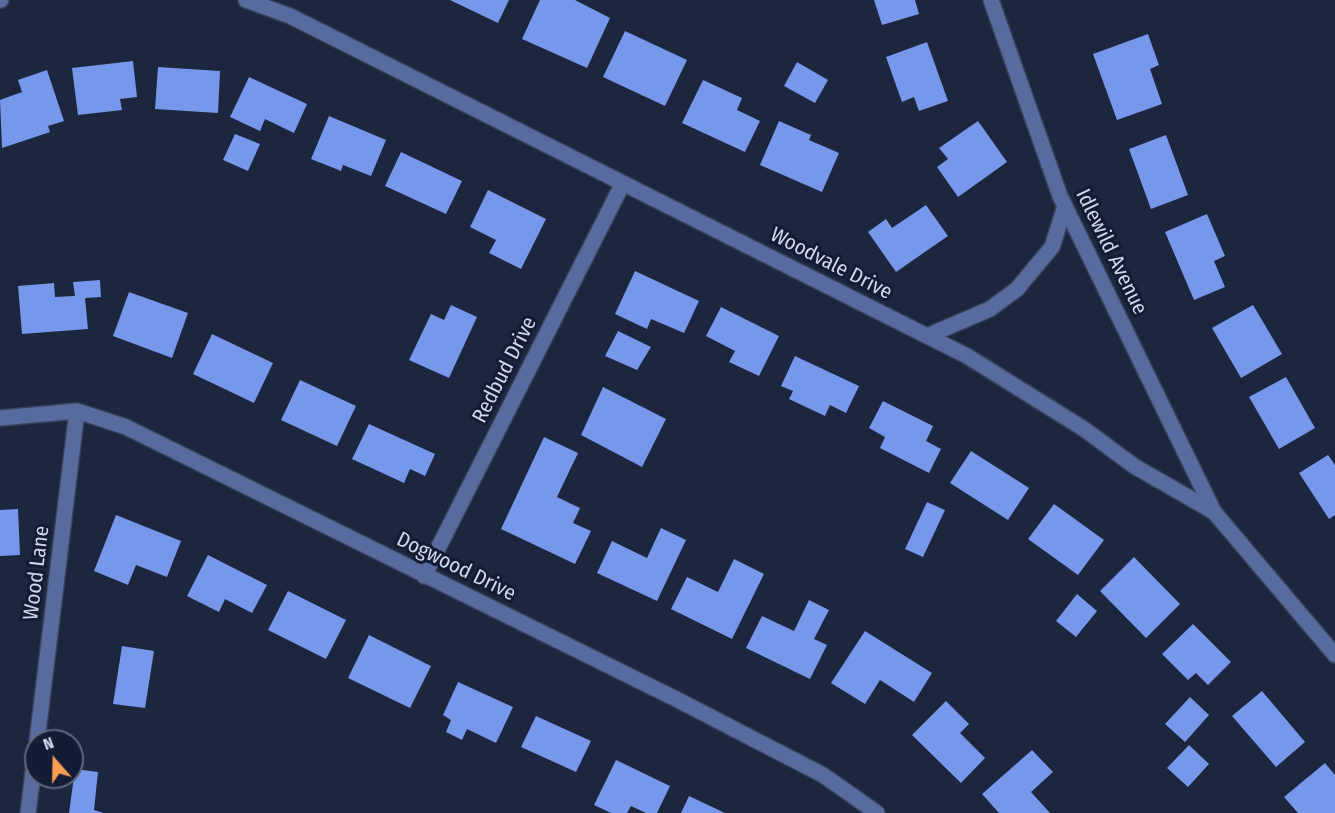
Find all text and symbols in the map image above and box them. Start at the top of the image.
street label: Idlewild Avenue [1070,185,1152,319]
street label: Woodvale Drive [766,223,896,305]
street label: Redbud Drive [468,313,542,427]
street label: Wood Lane [19,524,55,622]
street label: Dogwood Drive [392,527,520,607]
north arrow [24,729,84,789]
text: N [41,733,56,754]

